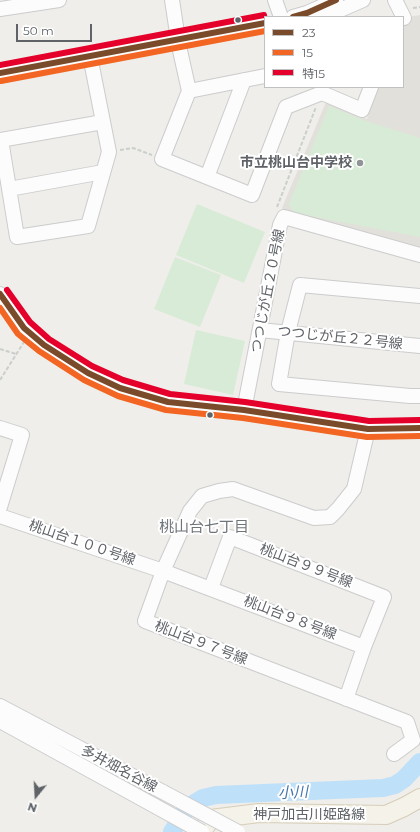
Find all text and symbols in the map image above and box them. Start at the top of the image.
unlabelled marker [233,15,243,25]
scale bar [18,16,94,42]
legend [264,16,404,88]
text: 50 m [23,23,54,38]
text: 23 [302,25,316,40]
text: 15 [302,45,313,60]
text: 特15 [302,66,325,81]
place label: 市立桃山台中学校 [240,155,352,171]
marker: 市立桃山台中学校 [355,158,365,168]
street label: つつじが丘２０号線 [248,228,288,354]
street label: つつじが丘２２号線 [276,323,404,353]
unlabelled marker [205,410,215,420]
street label: 桃山台１００号線 [26,517,138,569]
district label: 桃山台七丁目 [159,519,249,537]
street label: 桃山台９９号線 [257,541,355,591]
street label: 桃山台９８号線 [241,593,339,643]
street label: 桃山台９７号線 [152,618,250,668]
street label: 多井畑名谷線 [78,742,160,796]
north arrow [16,776,56,816]
water label: 小川 [278,783,308,803]
text: N [26,799,39,815]
street label: 神戸加古川姫路線 [253,807,365,823]

